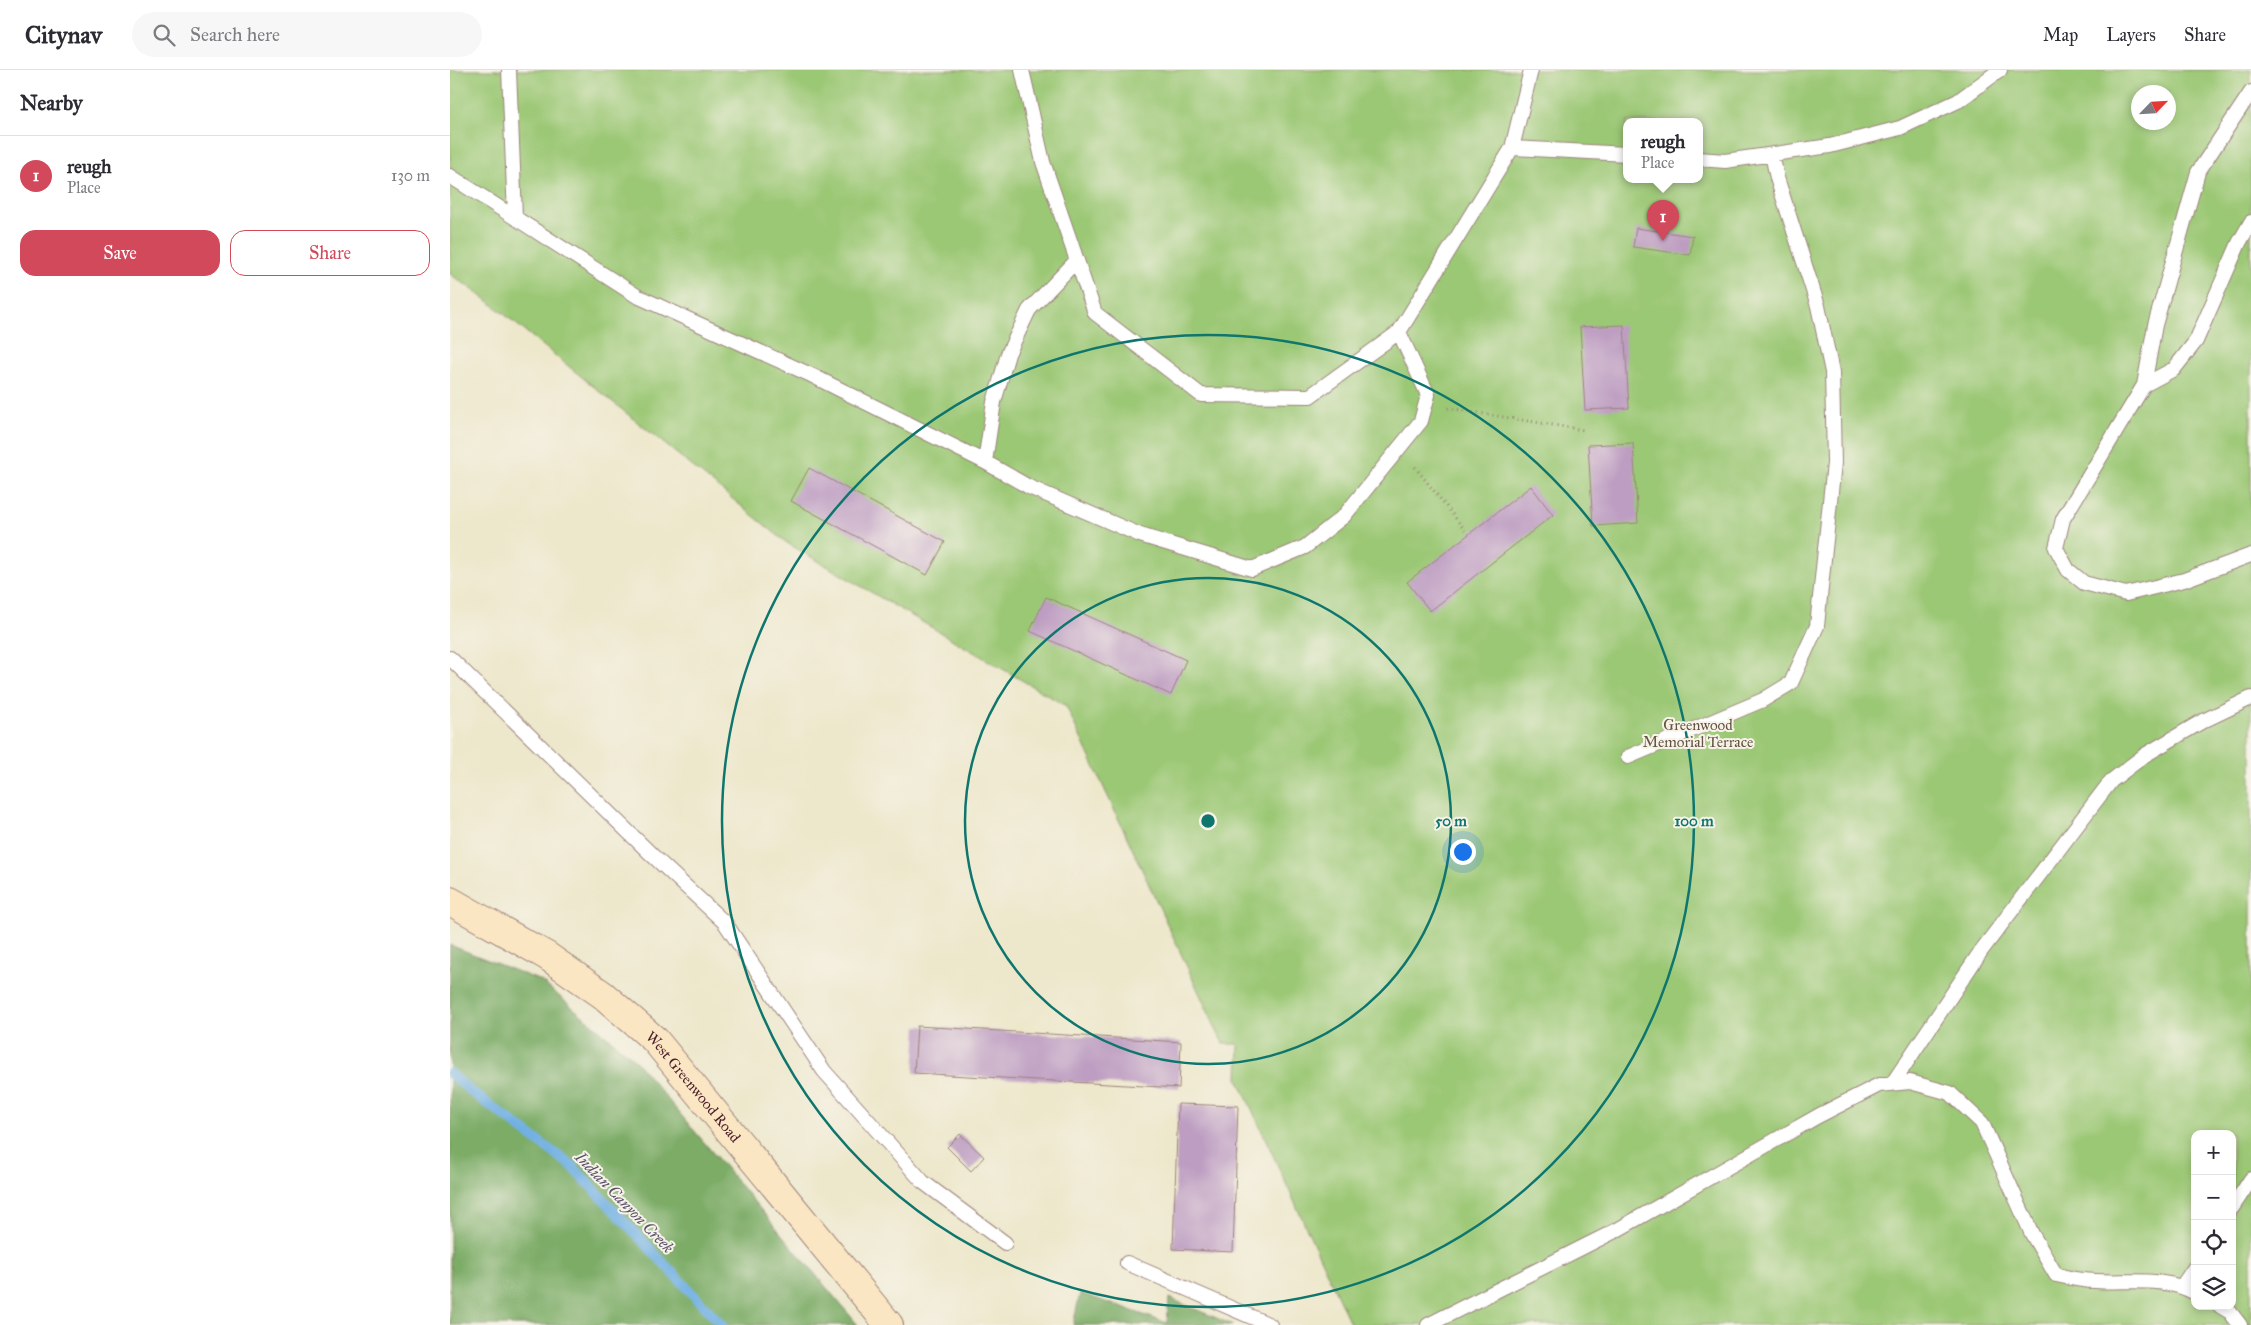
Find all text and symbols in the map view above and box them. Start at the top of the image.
search box [132,12,482,57]
text: Citynav [25,20,102,50]
icon: search [150,21,178,49]
text: Search here [190,23,280,46]
text: Map [2043,24,2078,46]
text: Layers [2106,24,2156,46]
text: Share [2184,24,2226,46]
north arrow [2131,85,2176,130]
text: Nearby [20,90,83,116]
popup [1623,118,1703,183]
text: reugh [1641,130,1685,153]
text: Place [1641,153,1674,172]
text: reugh [67,155,111,178]
text: 1 [33,166,39,185]
text: 130 m [391,166,430,185]
text: Place [67,178,101,197]
pin: 1 [1647,200,1679,241]
button: Save [20,230,220,276]
button: Share [230,230,430,276]
park label: Greenwood Memorial Terrace [1643,716,1753,751]
centre of rings [1199,812,1217,830]
text: 50 m [1435,812,1467,830]
text: 100 m [1674,812,1714,830]
your location [1450,839,1476,865]
street label: West Greenwood Road [642,1027,745,1146]
map controls [2191,1130,2236,1310]
button: + [2191,1130,2236,1175]
water label: Indian Canyon Creek [571,1147,678,1257]
button: − [2191,1175,2236,1220]
button: locate [2191,1220,2236,1265]
button: layers [2191,1265,2236,1310]

